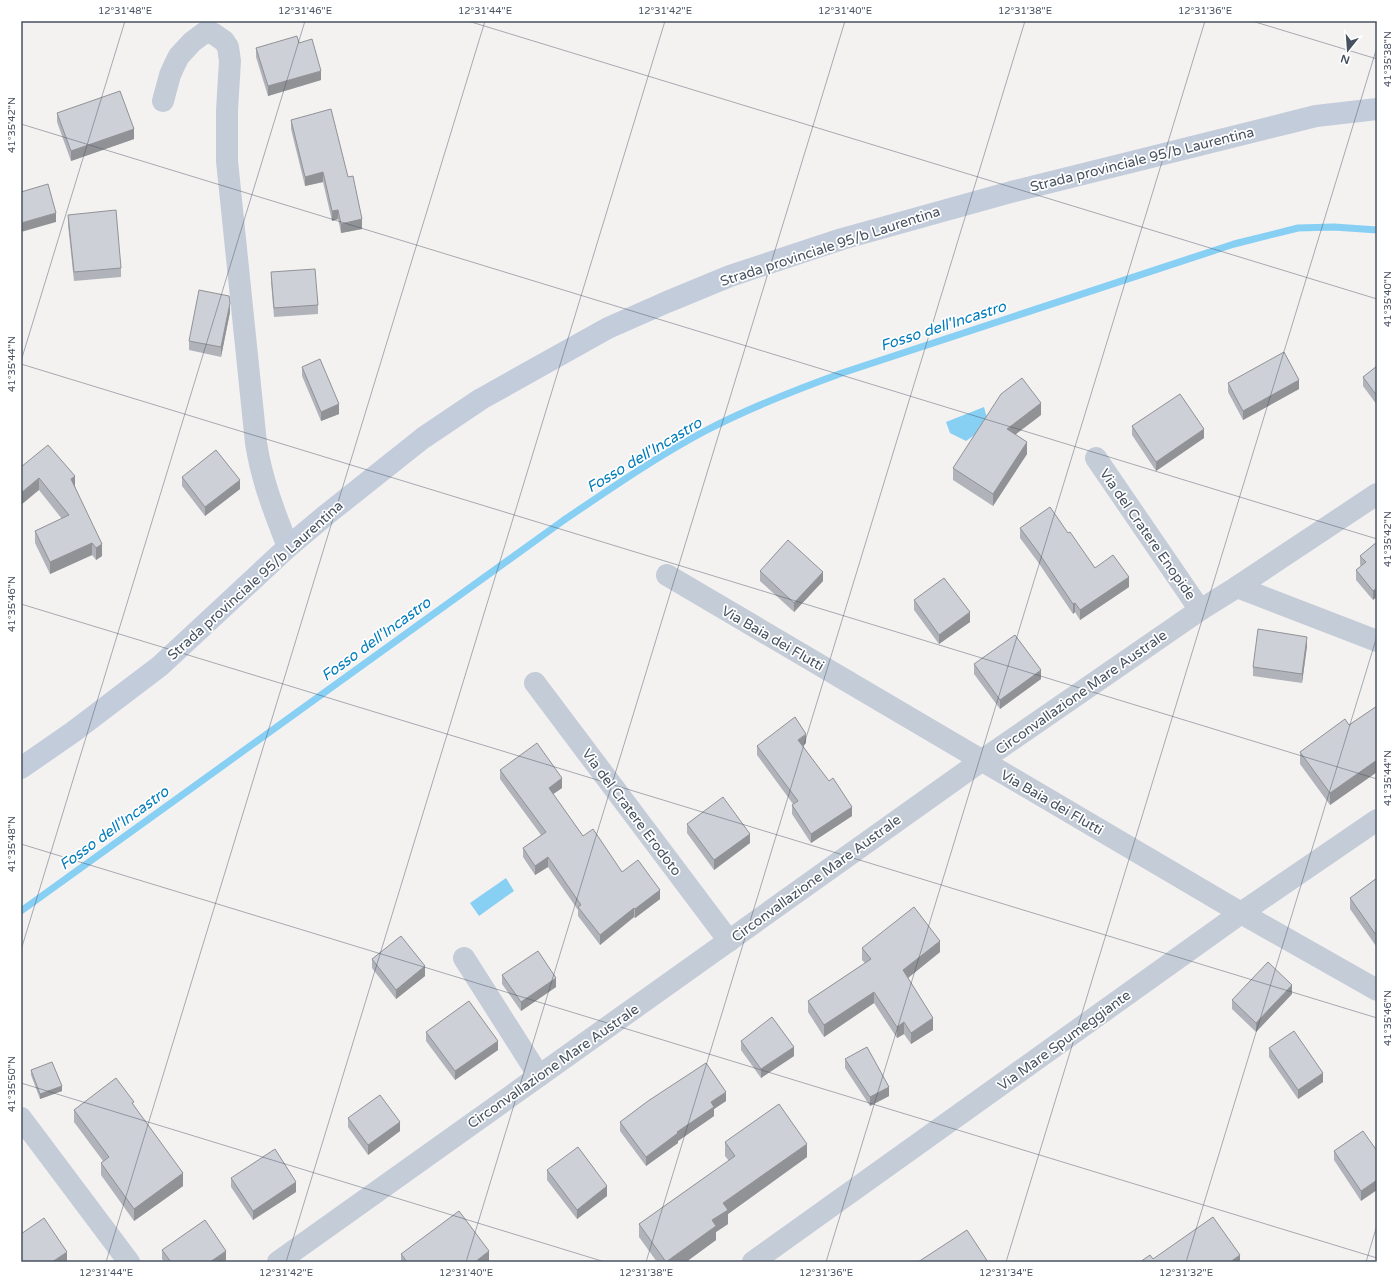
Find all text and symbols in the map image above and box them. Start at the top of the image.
text: 12°31'48"E [98,5,152,17]
text: 12°31'46"E [278,5,332,17]
text: 12°31'44"E [458,5,512,17]
text: 12°31'42"E [638,5,692,17]
text: 12°31'40"E [818,5,872,17]
text: 12°31'38"E [998,5,1052,17]
text: 12°31'36"E [1178,5,1232,17]
north arrow [1328,30,1368,70]
text: 41°35'38"N [1382,31,1394,87]
text: N [1339,52,1351,67]
text: 41°35'42"N [6,97,18,153]
street label: Strada provinciale 95/b Laurentina [1028,123,1256,196]
street label: Strada provinciale 95/b Laurentina [718,203,942,290]
text: 41°35'40"N [1382,271,1394,327]
water label: Fosso dell'Incastro [878,297,1009,355]
text: 41°35'44"N [6,336,18,392]
water label: Fosso dell'Incastro [583,413,706,496]
street label: Via del Cratere Enopide [1096,466,1199,603]
street label: Strada provinciale 95/b Laurentina [164,497,347,664]
text: 41°35'42"N [1382,511,1394,567]
text: 41°35'46"N [6,576,18,632]
water label: Fosso dell'Incastro [318,593,435,685]
street label: Via Baia dei Flutti [718,602,827,675]
street label: Circonvallazione Mare Australe [992,627,1170,758]
street label: Via del Cratere Erodoto [578,745,685,879]
text: 41°35'44"N [1382,750,1394,806]
street label: Via Baia dei Flutti [997,766,1106,839]
water label: Fosso dell'Incastro [56,782,173,874]
street label: Circonvallazione Mare Australe [728,811,904,946]
text: 41°35'48"N [6,816,18,872]
street label: Via Mare Spumeggiante [995,986,1134,1094]
text: 41°35'46"N [1382,990,1394,1046]
street label: Circonvallazione Mare Australe [464,1001,642,1132]
text: 41°35'50"N [6,1056,18,1112]
text: 12°31'44"E [79,1267,133,1279]
text: 12°31'42"E [259,1267,313,1279]
text: 12°31'40"E [439,1267,493,1279]
text: 12°31'38"E [619,1267,673,1279]
text: 12°31'36"E [799,1267,853,1279]
text: 12°31'34"E [979,1267,1033,1279]
text: 12°31'32"E [1159,1267,1213,1279]

